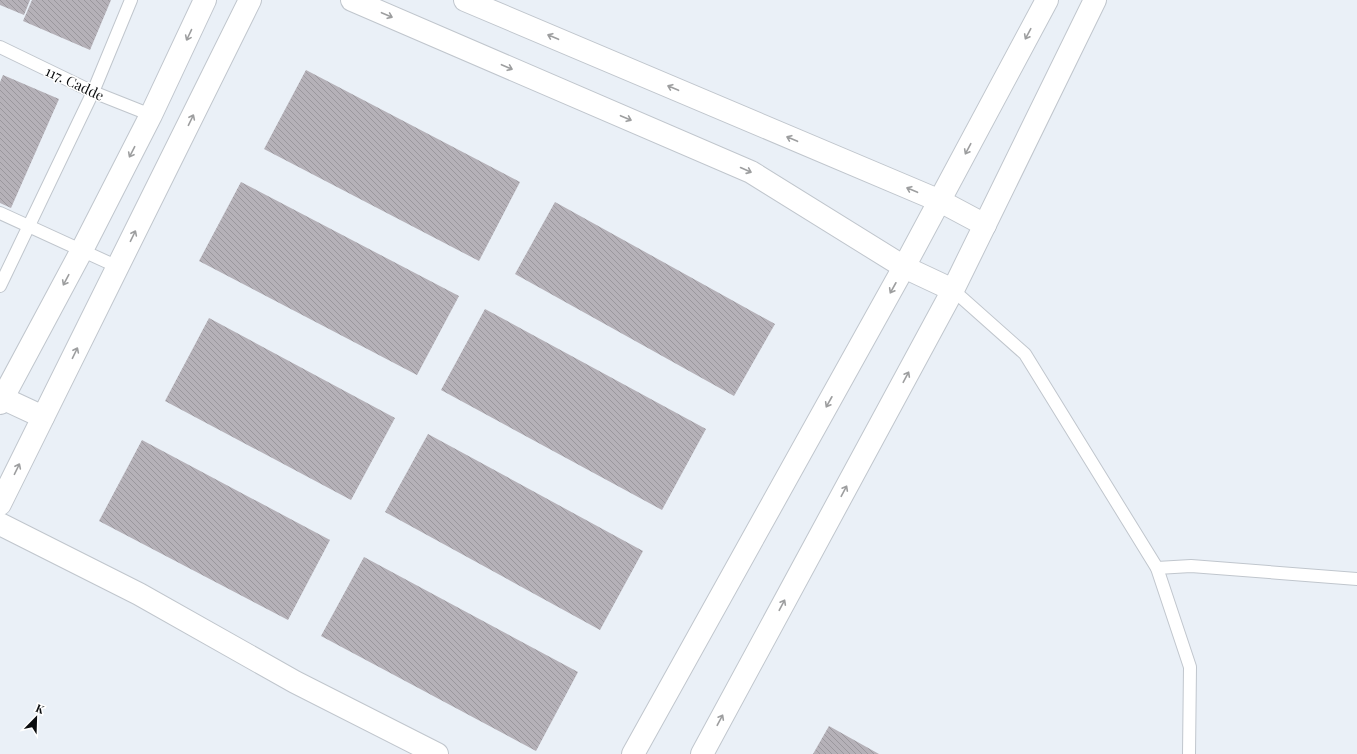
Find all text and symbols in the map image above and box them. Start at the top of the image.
one-way arrow [381,12,393,20]
one-way arrow [1024,28,1032,40]
one-way arrow [185,29,192,41]
one-way arrow [547,33,559,41]
street label: 117. Cadde [43,61,107,105]
one-way arrow [500,64,512,71]
one-way arrow [667,84,679,91]
one-way arrow [188,114,195,126]
one-way arrow [620,115,632,123]
one-way arrow [787,135,799,142]
one-way arrow [963,143,971,155]
one-way arrow [128,146,135,158]
one-way arrow [739,167,751,174]
one-way arrow [907,185,919,193]
one-way arrow [130,231,137,243]
one-way arrow [62,274,69,286]
one-way arrow [888,282,896,294]
one-way arrow [72,347,79,359]
one-way arrow [903,371,910,383]
one-way arrow [825,396,833,408]
one-way arrow [14,463,21,475]
one-way arrow [841,485,848,497]
one-way arrow [779,600,786,612]
north arrow [16,698,56,738]
text: K [34,700,47,717]
one-way arrow [717,714,725,726]

